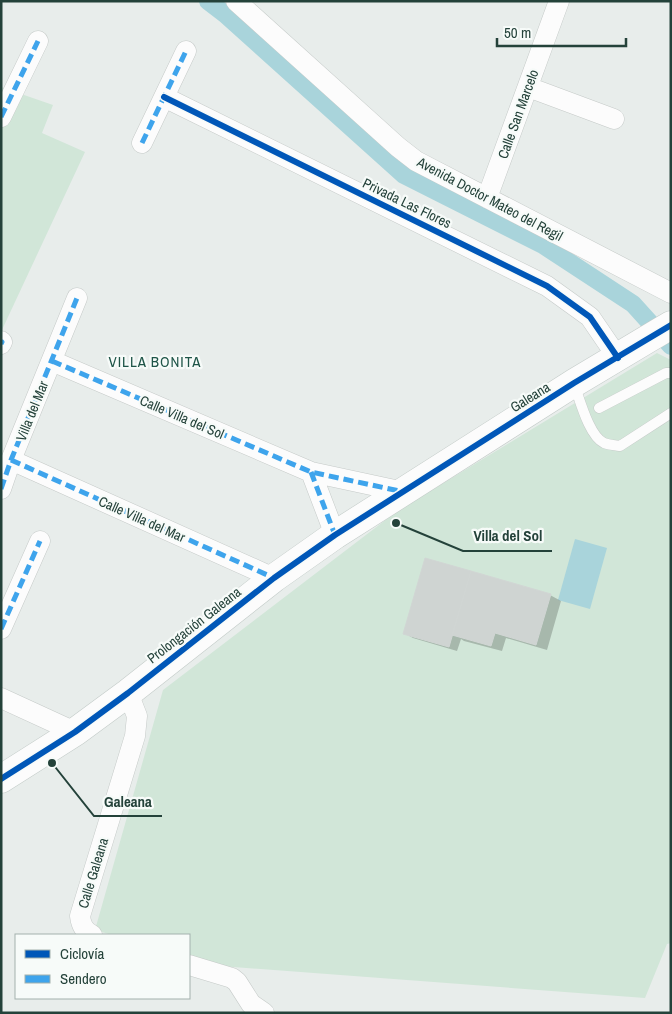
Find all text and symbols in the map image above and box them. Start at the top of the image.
scale bar [497,15,626,47]
text: 50 m [504,22,531,43]
street label: Calle San Marcelo [494,67,542,161]
street label: Avenida Doctor Mateo del Regil [413,152,566,245]
street label: Privada Las Flores [360,174,454,232]
district label: VILLA BONITA [108,351,202,372]
street label: Villa del Mar [12,378,52,444]
street label: Galeana [507,378,554,416]
street label: Calle Villa del Sol [137,391,227,443]
street label: Calle Villa del Mar [96,492,188,546]
callout: Villa del Sol [463,521,552,551]
text: Villa del Sol [474,525,542,546]
street label: Prolongación Galeana [143,582,245,667]
callout: Galeana [94,786,162,816]
text: Galeana [104,791,152,812]
street label: Calle Galeana [74,835,112,910]
legend [15,934,190,999]
text: Ciclovía [60,943,105,964]
text: Sendero [60,968,107,989]

